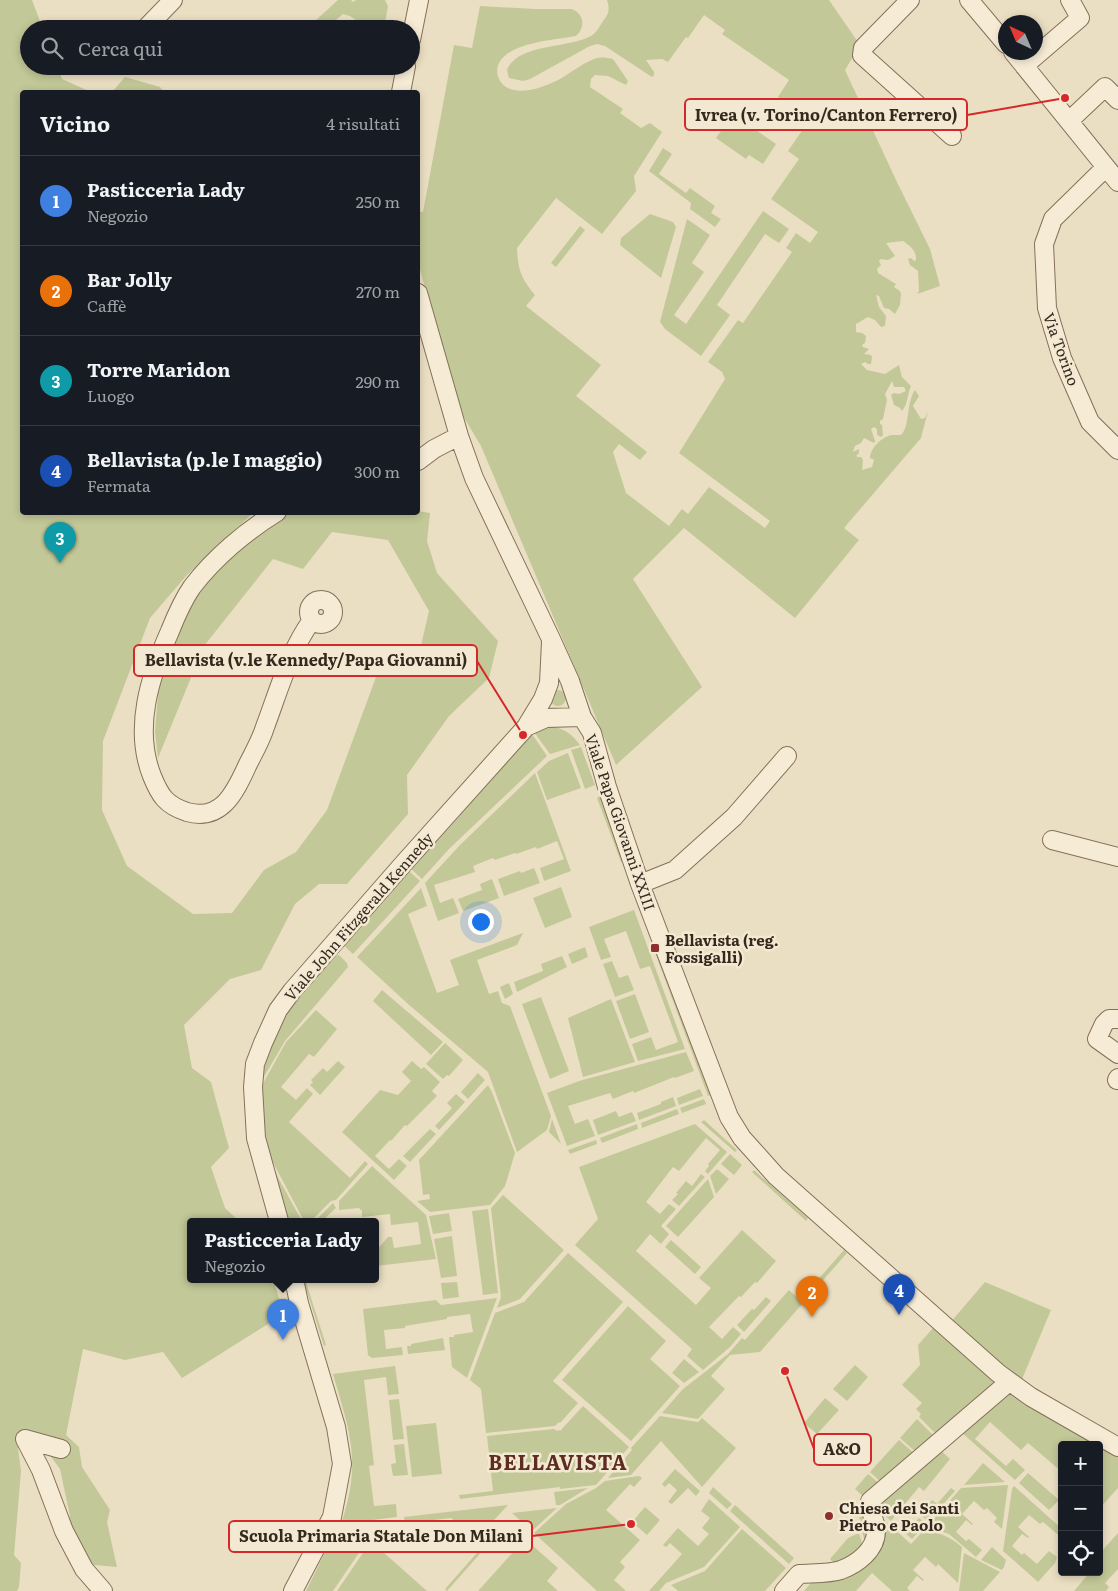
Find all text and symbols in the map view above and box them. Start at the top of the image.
north arrow [998,15,1043,60]
search box [20,20,420,75]
icon: search [38,34,66,62]
text: Cerca qui [78,34,163,62]
callout: Ivrea (v. Torino/Canton Ferrero) [685,99,967,130]
text: Ivrea (v. Torino/Canton Ferrero) [695,102,957,126]
text: Vicino [40,107,110,138]
text: 4 risultati [326,111,400,135]
text: Pasticceria Lady [87,175,245,203]
text: 1 [53,189,59,213]
text: 250 m [356,189,400,213]
text: Negozio [87,203,148,227]
text: Bar Jolly [87,265,172,293]
text: 2 [52,279,60,303]
text: 270 m [356,279,400,303]
text: Caffè [87,293,126,317]
street label: Via Torino [1038,309,1086,389]
text: Torre Maridon [87,355,230,383]
text: 3 [52,369,60,393]
text: 290 m [356,369,400,393]
text: Luogo [87,383,134,407]
text: Bellavista (p.le I maggio) [87,445,323,473]
text: 4 [51,459,61,483]
text: 300 m [354,459,400,483]
text: Fermata [87,473,151,497]
pin: 3 [44,522,76,563]
callout: Bellavista (v.le Kennedy/Papa Giovanni) [134,645,477,676]
text: Bellavista (v.le Kennedy/Papa Giovanni) [145,647,467,671]
street label: Viale Papa Giovanni XXIII [580,730,662,914]
street label: Viale John Fitzgerald Kennedy [278,826,438,1005]
your location [468,909,494,935]
place label: Bellavista (reg. Fossigalli) [665,928,779,968]
marker: Bellavista (reg. Fossigalli) [649,942,661,954]
popup [187,1218,379,1283]
text: Pasticceria Lady [204,1225,362,1253]
text: Negozio [204,1253,265,1277]
pin: 4 [883,1274,915,1315]
pin: 2 [796,1276,828,1317]
pin: 1 [267,1299,299,1340]
callout: A&O [814,1434,871,1465]
text: A&O [823,1436,861,1460]
map controls [1058,1441,1103,1576]
button: + [1058,1441,1103,1486]
district label: BELLAVISTA [488,1446,628,1476]
button: − [1058,1486,1103,1531]
place label: Chiesa dei Santi Pietro e Paolo [839,1496,960,1536]
marker: Chiesa dei Santi Pietro e Paolo [823,1510,835,1522]
callout: Scuola Primaria Statale Don Milani [229,1521,532,1552]
text: Scuola Primaria Statale Don Milani [239,1523,523,1547]
button: locate [1058,1531,1103,1576]

